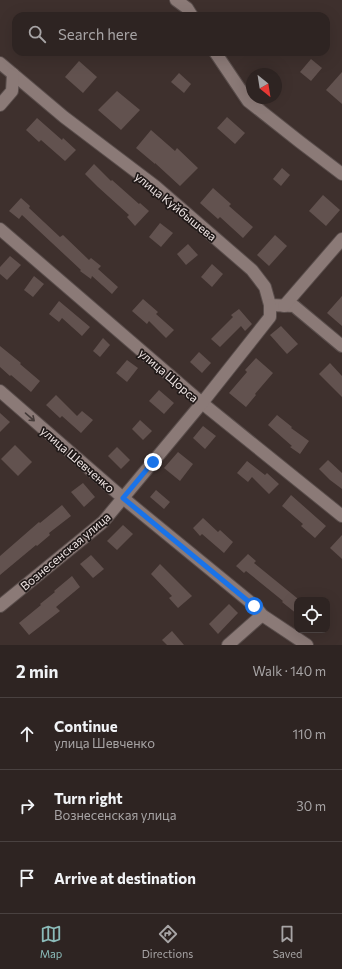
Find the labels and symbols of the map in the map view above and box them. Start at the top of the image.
north arrow [246,68,282,104]
street label: улица Куйбышева [132,169,220,243]
street label: улица Щорса [136,345,202,405]
one-way arrow [24,412,34,421]
street label: улица Шевченко [38,423,118,495]
route end [144,453,162,471]
street label: Вознесенская улица [17,509,113,593]
route start [245,597,263,615]

